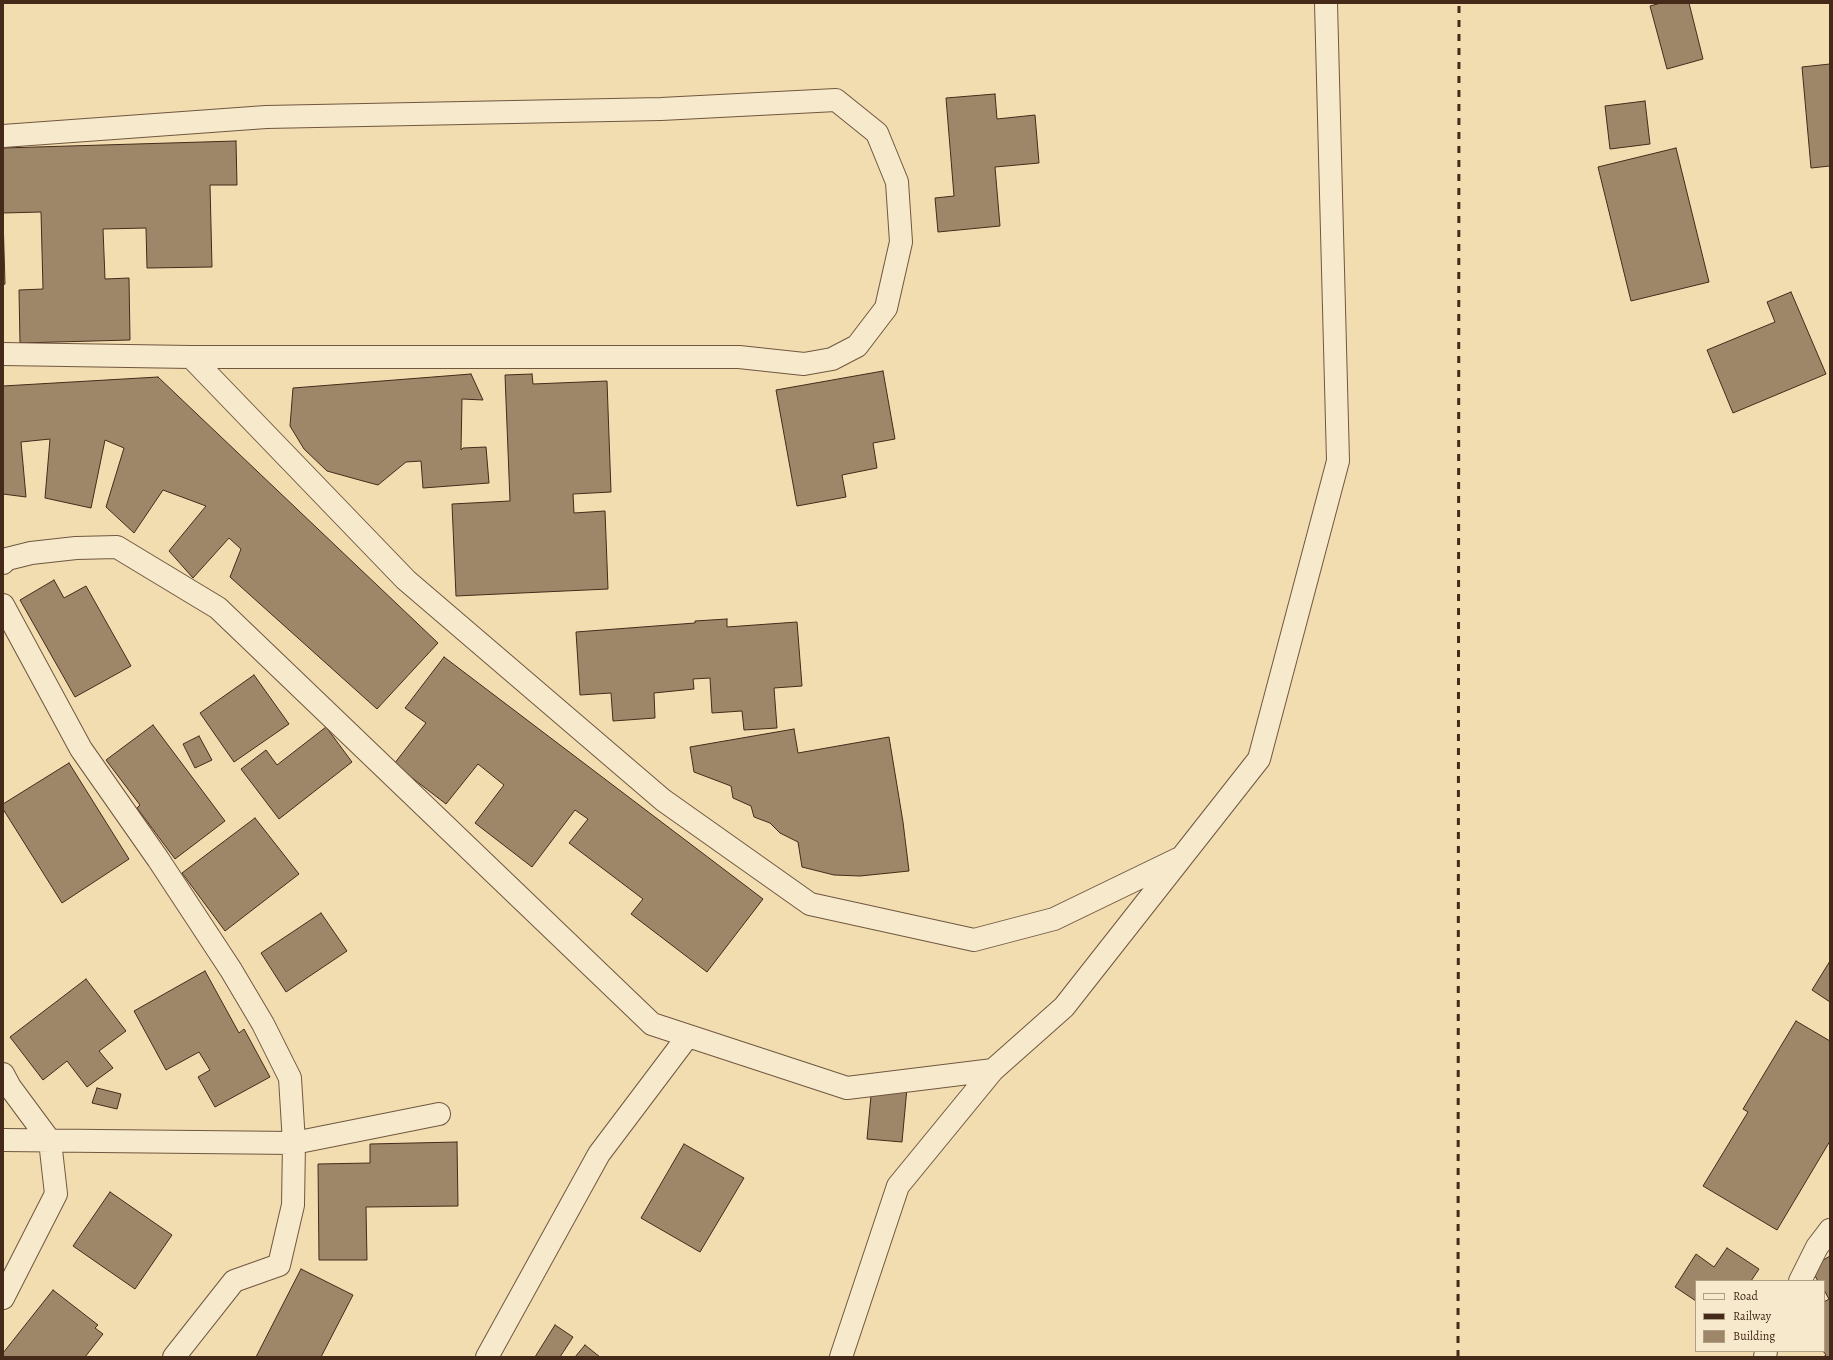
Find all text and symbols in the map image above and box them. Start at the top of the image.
legend [1695,1280,1825,1352]
text: Road [1733,1288,1758,1304]
text: Railway [1733,1308,1771,1324]
text: Building [1733,1328,1775,1344]

